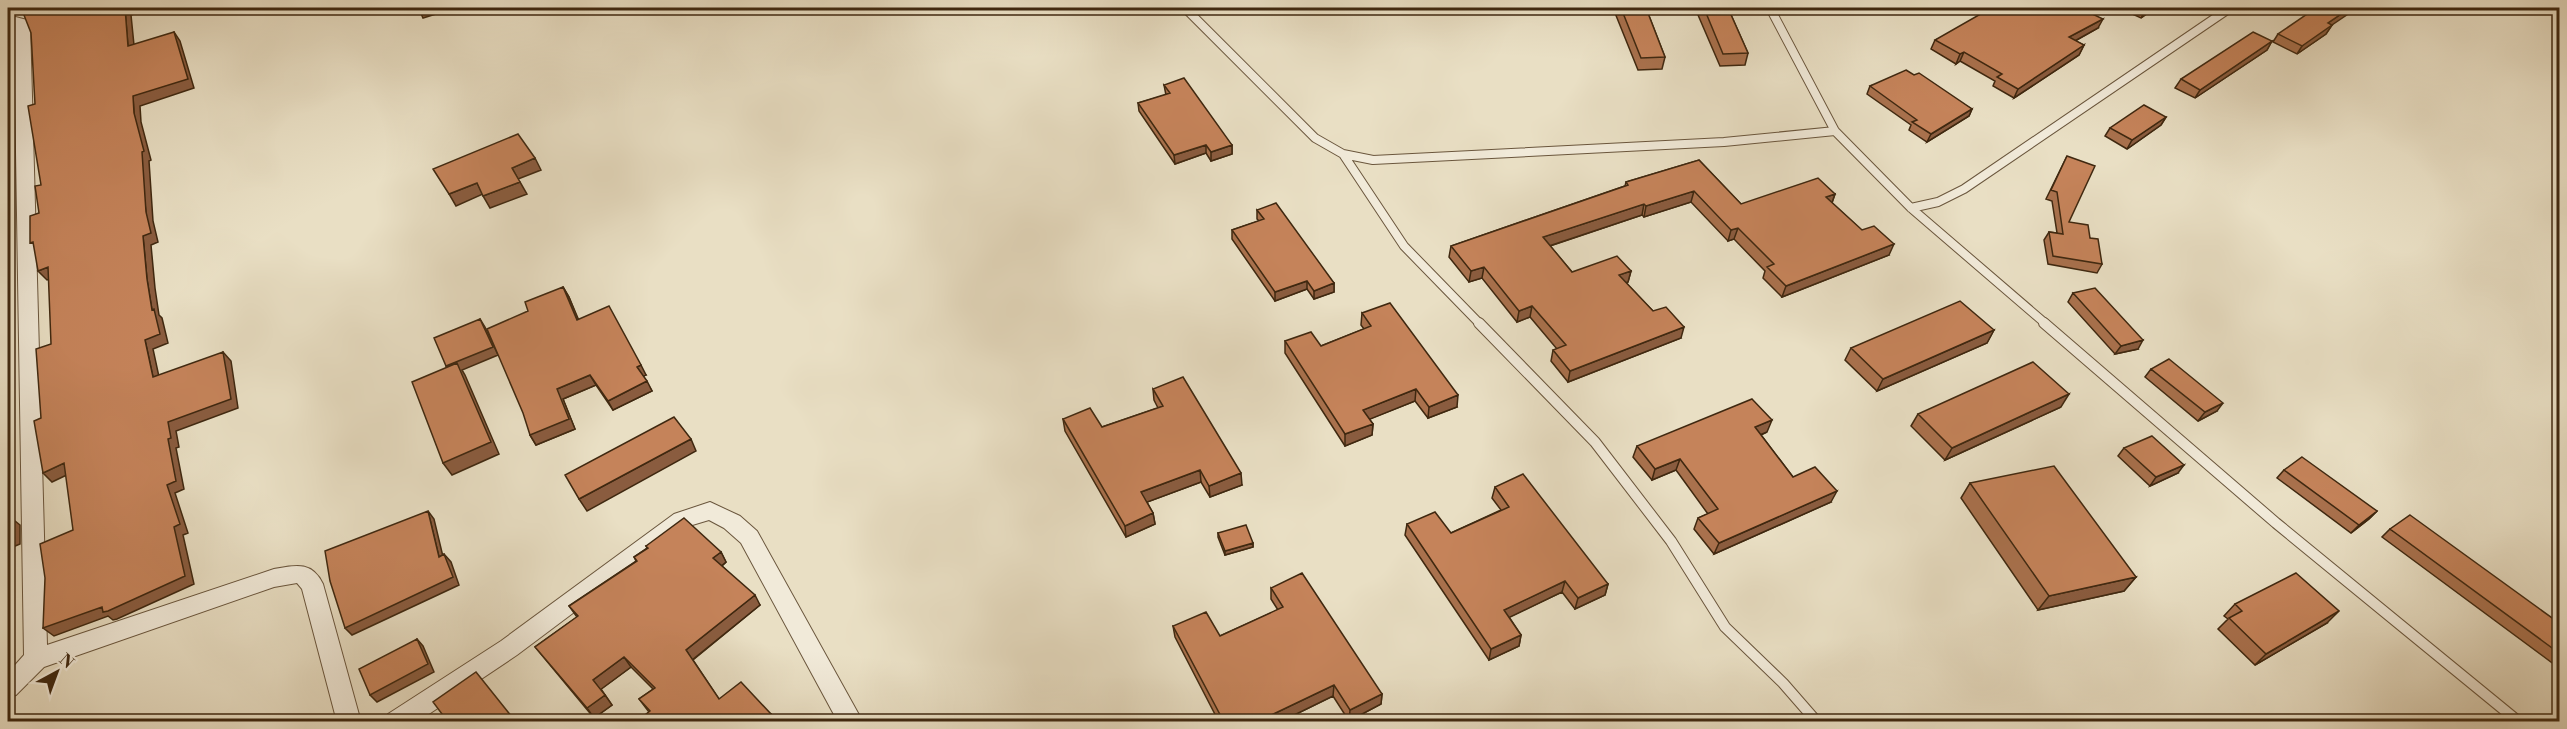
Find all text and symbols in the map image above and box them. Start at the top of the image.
north arrow [27,642,87,702]
text: N [55,650,78,673]

